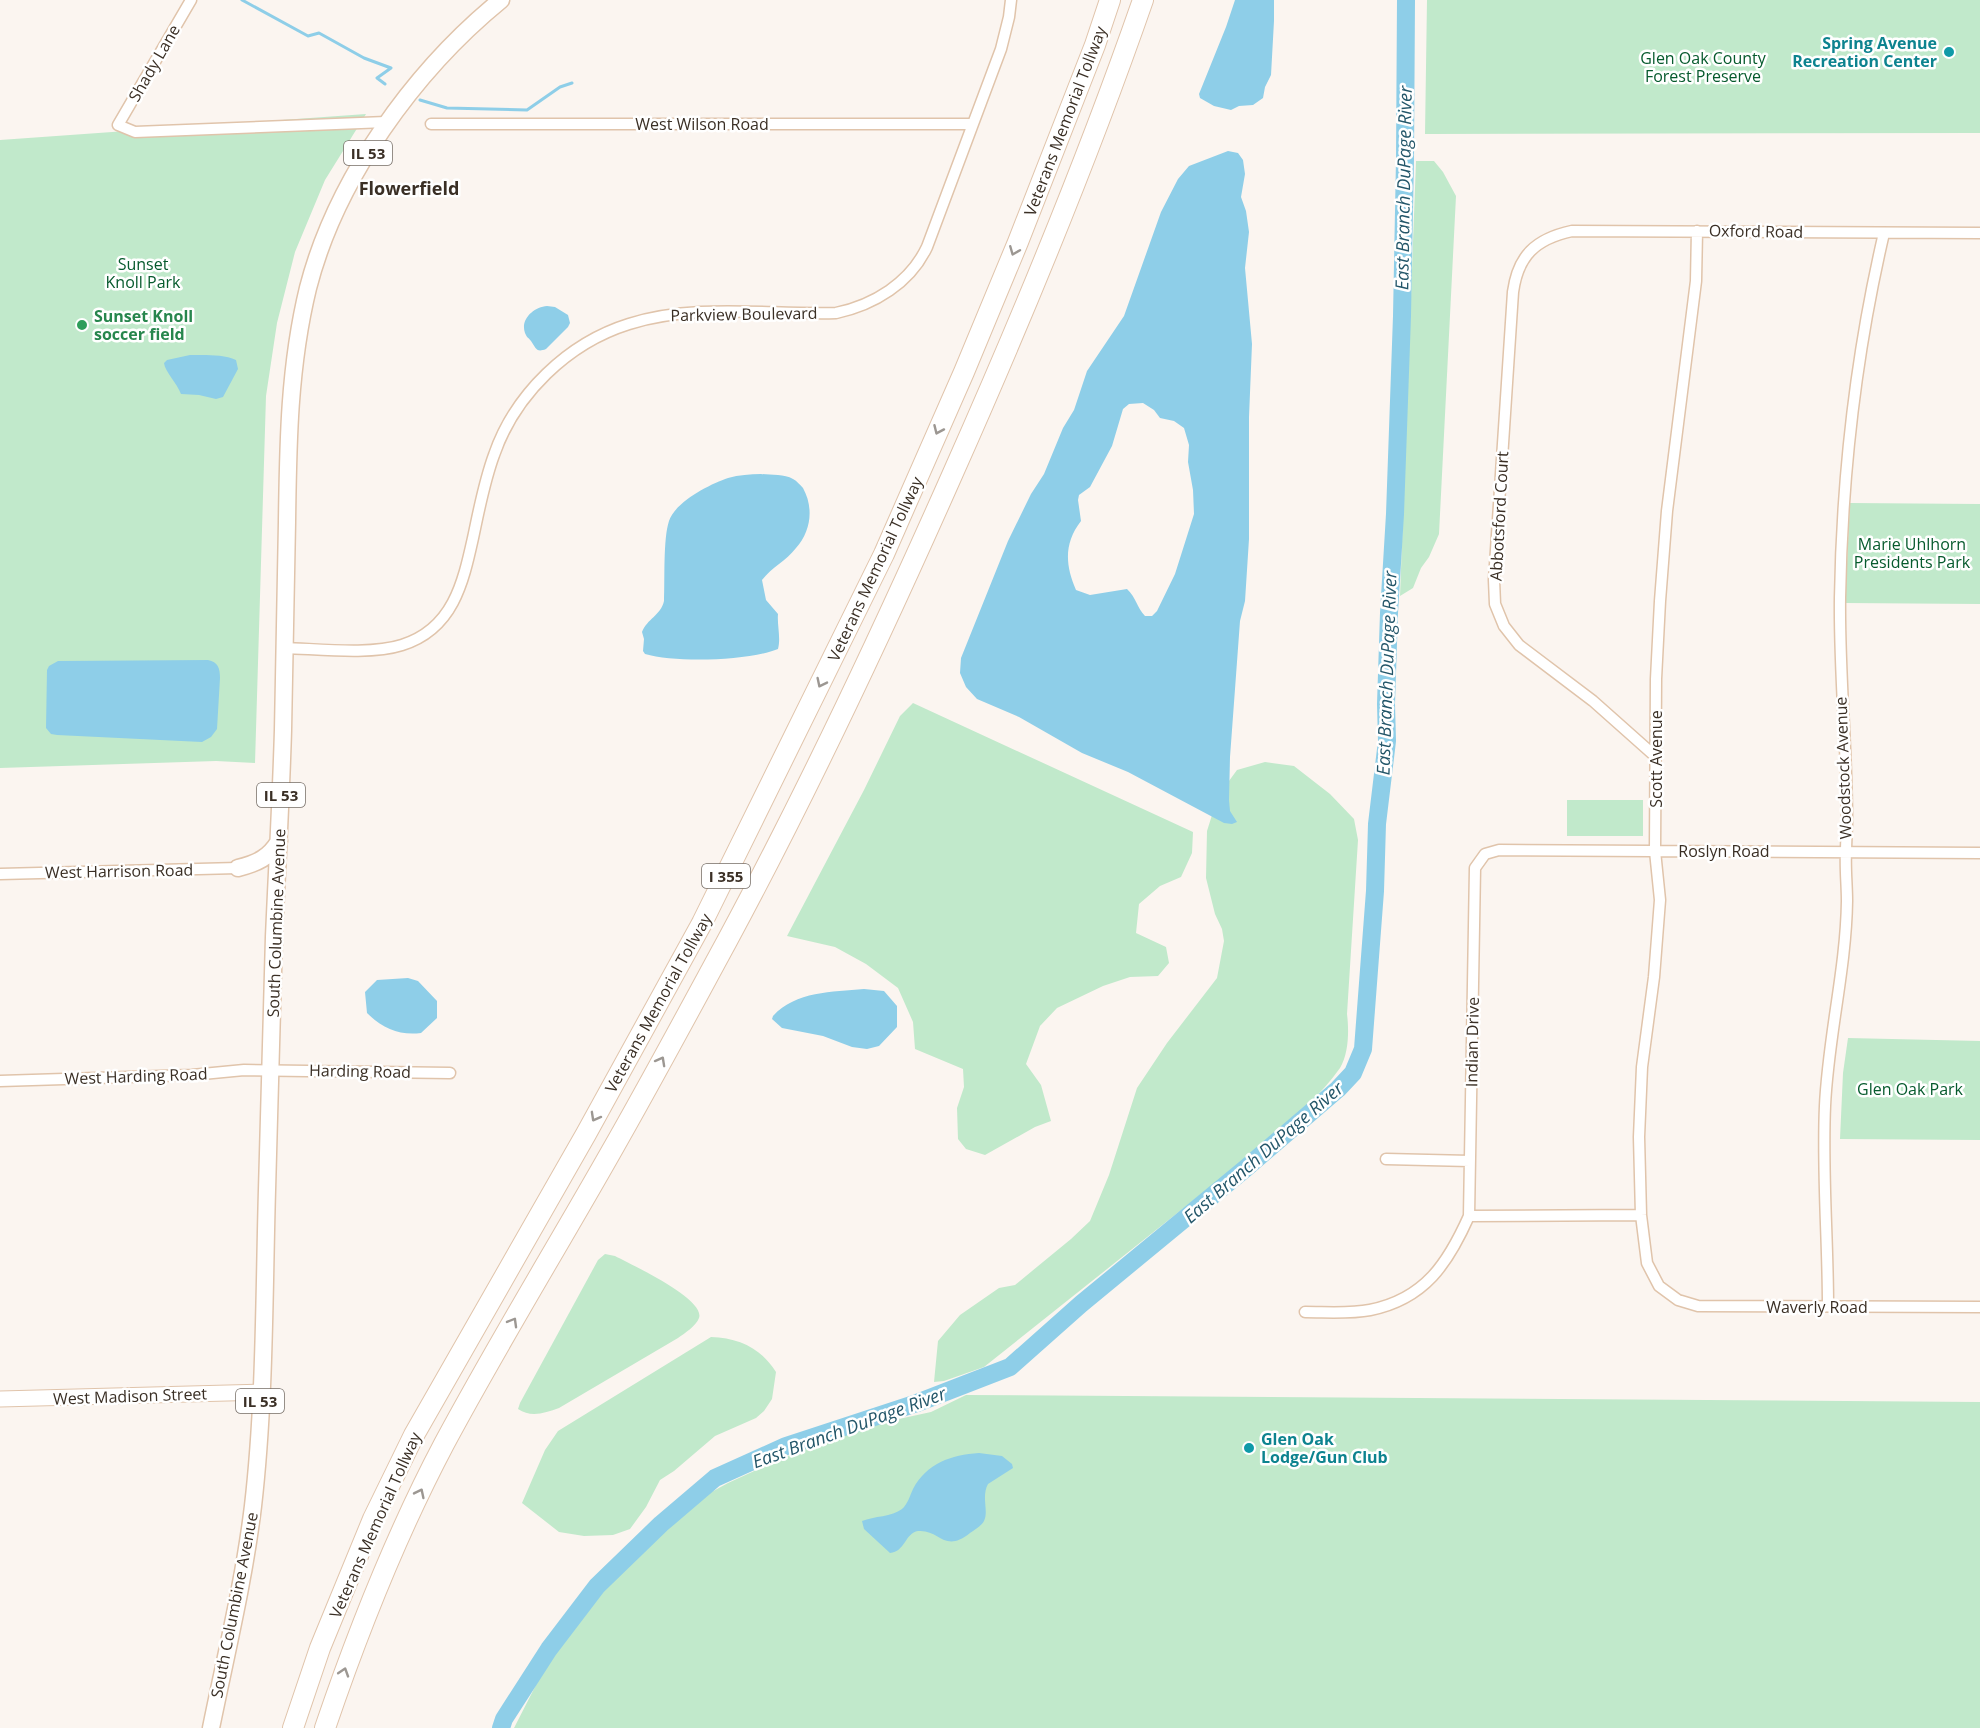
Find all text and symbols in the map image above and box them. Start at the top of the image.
street label: Shady Lane [123,20,185,106]
street label: Veterans Memorial Tollway [1019,22,1112,219]
place label: Spring Avenue Recreation Center [1792,32,1937,72]
marker: Spring Avenue Recreation Center [1942,45,1956,59]
park label: Glen Oak County Forest Preserve [1640,47,1767,87]
water label: East Branch DuPage River [1389,85,1417,290]
street label: West Wilson Road [635,113,769,135]
road number: IL 53 [344,141,392,165]
district label: Flowerfield [359,176,459,200]
street label: Oxford Road [1709,219,1803,243]
one-way arrow [1009,244,1021,255]
park label: Sunset Knoll Park [106,253,181,293]
street label: Parkview Boulevard [670,302,818,326]
place label: Sunset Knoll soccer field [94,305,193,345]
marker: Sunset Knoll soccer field [75,318,89,332]
one-way arrow [934,424,946,435]
street label: Abbotsford Court [1485,450,1513,581]
street label: Veterans Memorial Tollway [822,472,928,665]
park label: Marie Uhlhorn Presidents Park [1854,533,1971,573]
water label: East Branch DuPage River [1370,570,1402,776]
one-way arrow [817,677,829,688]
street label: Woodstock Avenue [1830,696,1856,840]
street label: Scott Avenue [1645,710,1667,808]
road number: IL 53 [257,783,305,807]
street label: South Columbine Avenue [262,828,290,1018]
street label: Roslyn Road [1678,840,1770,862]
street label: West Harrison Road [45,859,193,883]
road number: I 355 [702,864,750,888]
street label: Veterans Memorial Tollway [600,909,717,1096]
street label: Indian Drive [1460,997,1484,1087]
one-way arrow [654,1057,665,1067]
street label: Harding Road [309,1059,411,1083]
street label: West Harding Road [64,1063,208,1089]
water label: East Branch DuPage River [1178,1075,1349,1228]
park label: Glen Oak Park [1857,1078,1964,1100]
one-way arrow [591,1111,602,1121]
street label: Waverly Road [1766,1296,1868,1318]
one-way arrow [505,1318,517,1328]
water label: East Branch DuPage River [749,1380,950,1473]
street label: West Madison Street [53,1382,208,1410]
road number: IL 53 [236,1389,284,1413]
street label: Veterans Memorial Tollway [324,1428,426,1622]
place label: Glen Oak Lodge/Gun Club [1261,1428,1388,1468]
marker: Glen Oak Lodge/Gun Club [1242,1441,1256,1455]
one-way arrow [413,1489,424,1500]
street label: South Columbine Avenue [205,1510,263,1700]
one-way arrow [337,1668,349,1678]

